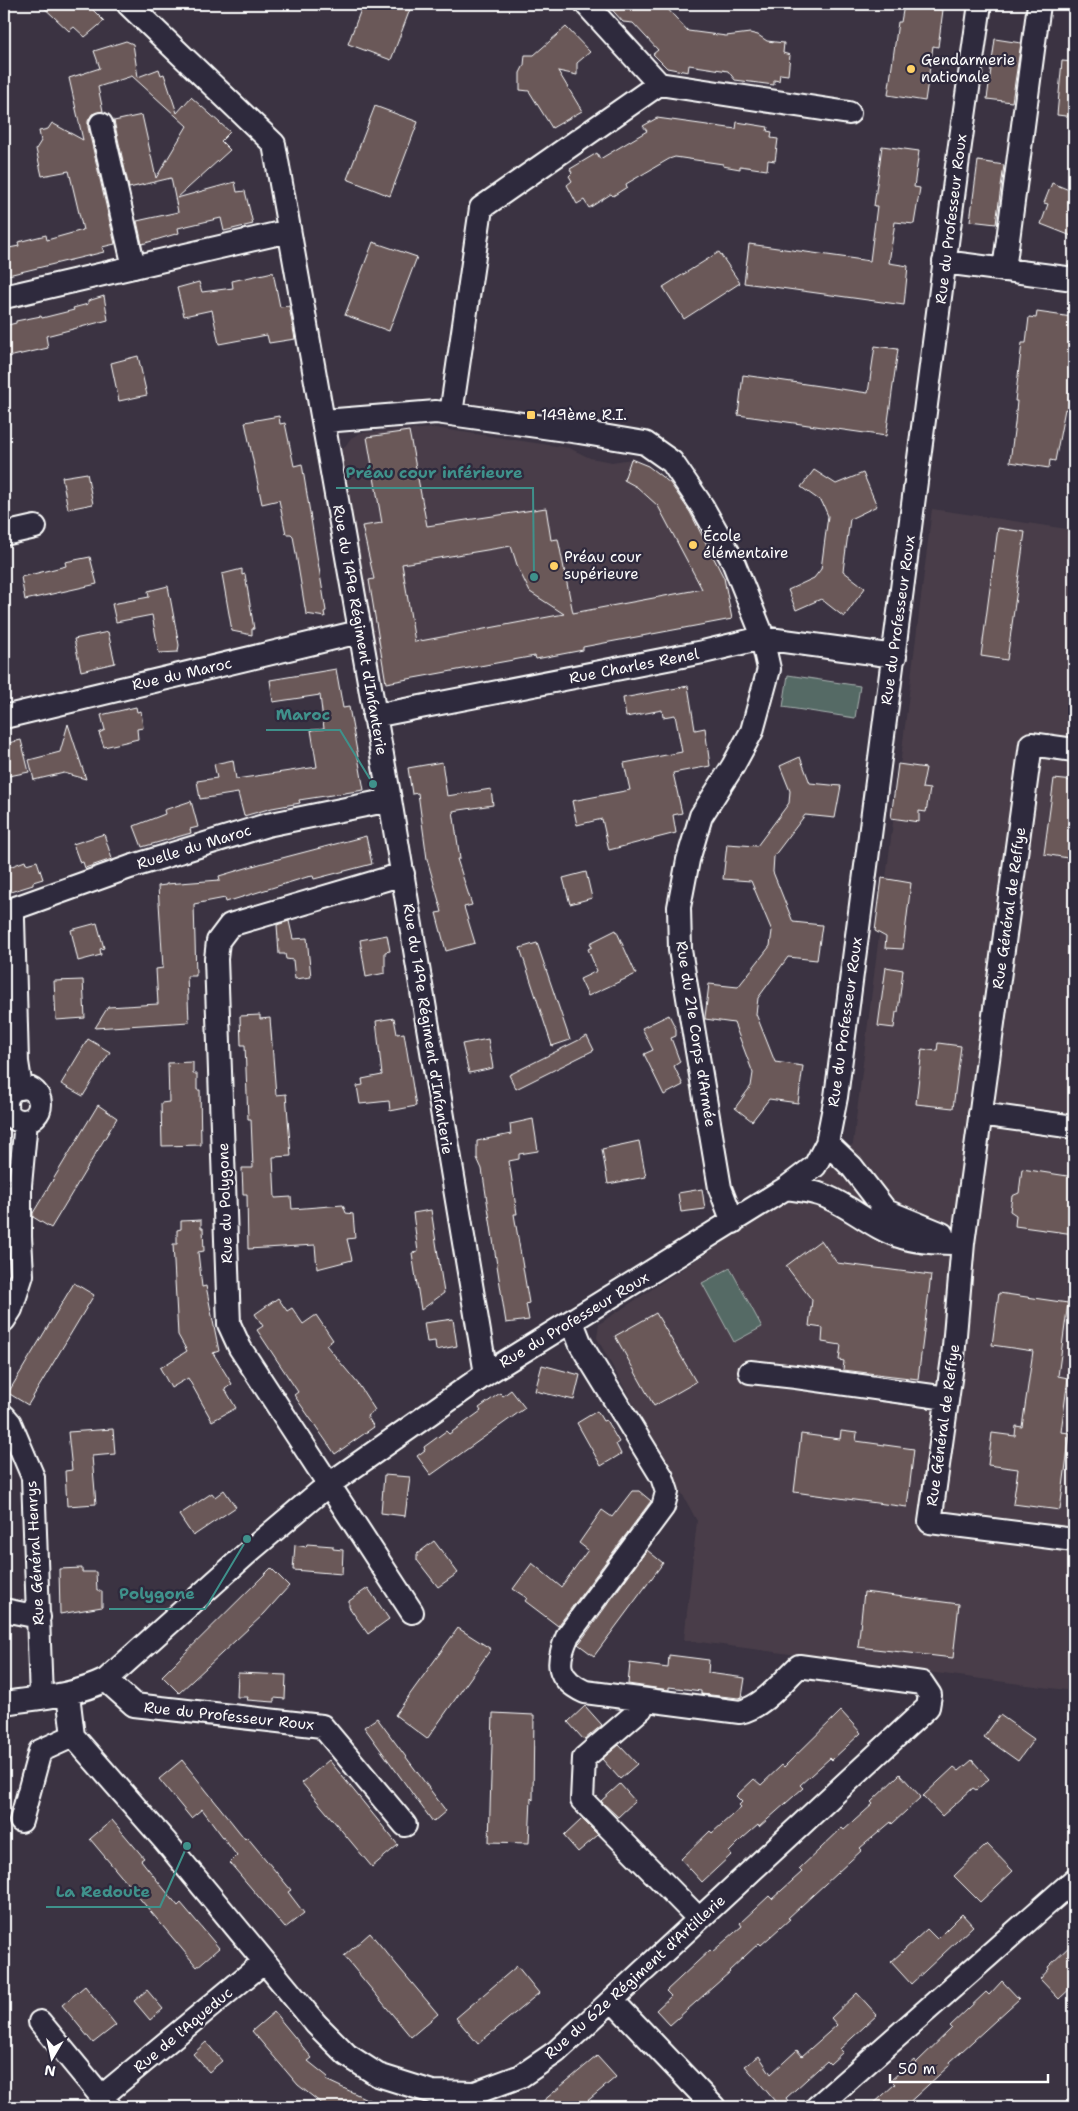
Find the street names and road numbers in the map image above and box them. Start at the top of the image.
street label: Rue du Professeur Roux [931,133,971,305]
street label: Rue du 149e Régiment d'Infanterie [328,503,392,757]
street label: Rue du Professeur Roux [876,534,920,706]
street label: Rue Charles Renel [567,644,701,688]
street label: Rue du Maroc [130,653,234,695]
street label: Ruelle du Maroc [134,820,254,874]
street label: Rue Général de Reffye [988,826,1030,990]
street label: Rue du 149e Régiment d'Infanterie [398,902,458,1156]
street label: Rue du Professeur Roux [823,936,867,1108]
street label: Rue du 21e Corps d'Armée [671,939,721,1129]
street label: Rue du Polygone [213,1142,237,1264]
street label: Rue du Professeur Roux [496,1267,653,1373]
street label: Rue Général de Reffye [922,1343,964,1507]
street label: Rue Général Henrys [21,1480,49,1626]
street label: Rue du Professeur Roux [143,1697,315,1735]
street label: Rue du 62e Régiment d'Artillerie [540,1890,730,2064]
street label: Rue de l'Aqueduc [129,1983,237,2077]

